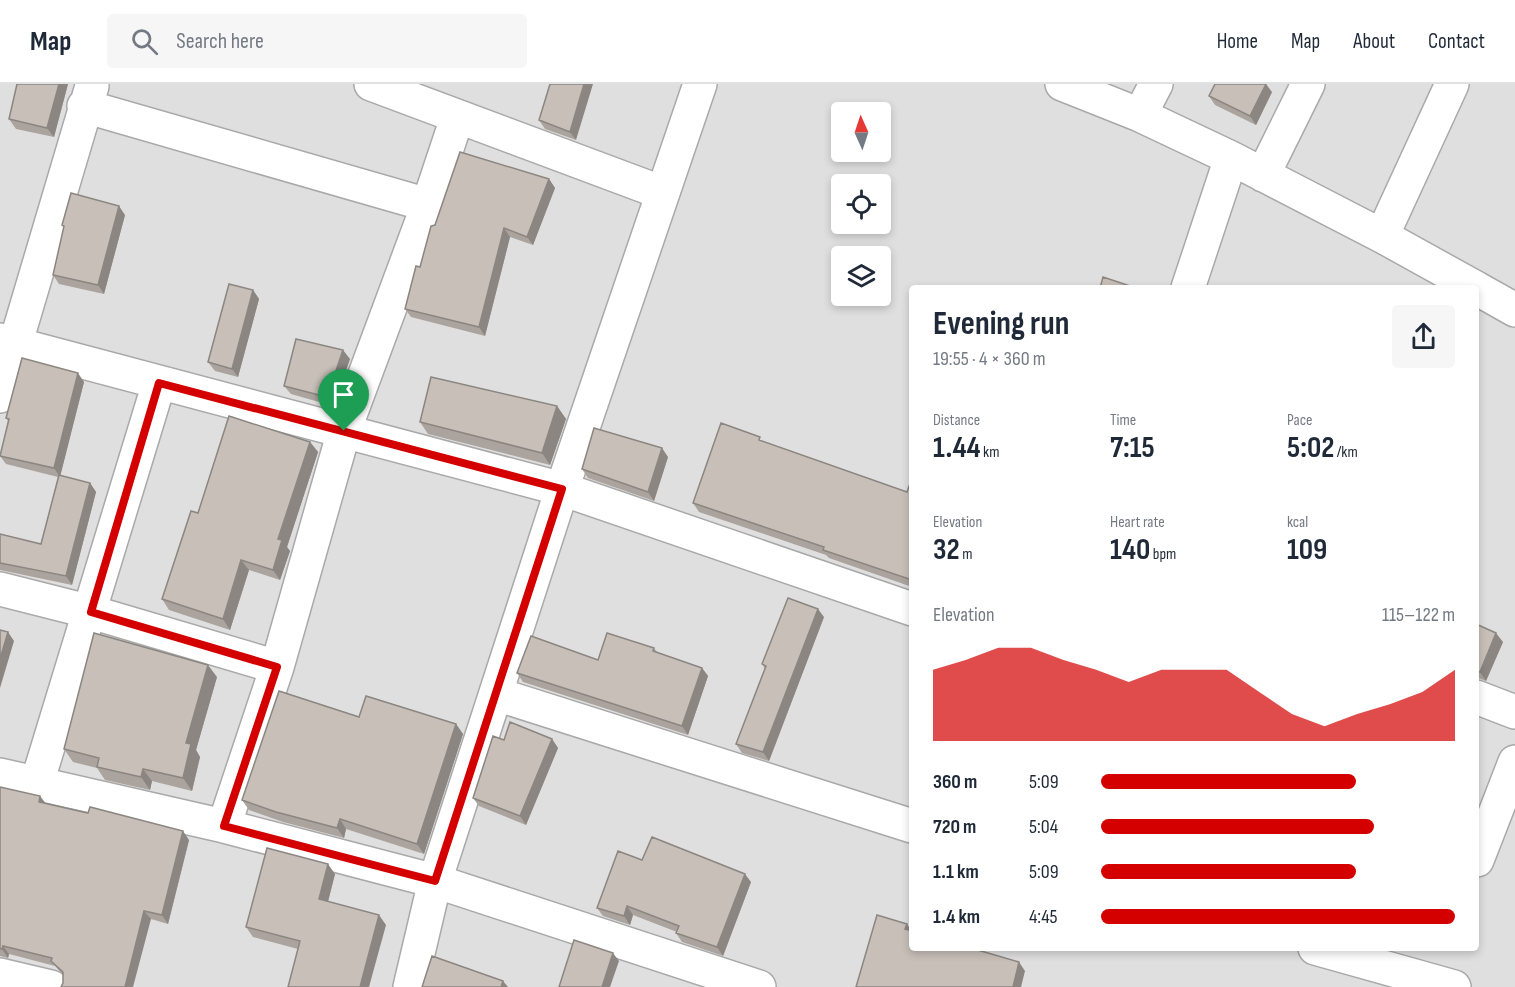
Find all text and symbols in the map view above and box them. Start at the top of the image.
search box [107,14,527,68]
text: Map [30,25,71,58]
icon: search [128,25,161,58]
text: Search here [176,28,264,55]
text: Home [1217,29,1258,54]
text: Map [1291,29,1320,54]
text: About [1353,29,1395,54]
text: Contact [1428,29,1485,54]
north arrow [831,102,891,162]
map controls [831,102,891,306]
button: locate [831,174,891,234]
button: layers [831,246,891,306]
text: Evening run [933,304,1069,344]
button: share [1392,305,1455,368]
text: 19:55 · 4 × 360 m [933,347,1046,371]
pin [318,369,369,431]
icon: arrive [327,378,360,411]
text: Distance [933,411,980,430]
text: Time [1110,411,1136,430]
text: Pace [1287,411,1312,430]
text: 1.44 [933,430,980,466]
text: 7:15 [1110,430,1155,466]
text: 5:02 [1287,430,1334,466]
text: km [980,443,999,462]
text: /km [1334,443,1358,462]
text: Elevation [933,513,982,532]
text: Heart rate [1110,513,1165,532]
text: kcal [1287,513,1308,532]
text: 32 [933,532,960,568]
text: 140 [1110,532,1150,568]
text: 109 [1287,532,1327,568]
text: m [960,545,972,564]
text: bpm [1150,545,1176,564]
text: Elevation [933,603,995,627]
text: 115–122 m [1382,603,1455,627]
text: 360 m [933,770,977,794]
text: 5:09 [1029,770,1059,794]
text: 720 m [933,815,976,839]
text: 5:04 [1029,815,1058,839]
text: 1.1 km [933,860,979,884]
text: 5:09 [1029,860,1059,884]
text: 1.4 km [933,905,980,929]
text: 4:45 [1029,905,1058,929]

